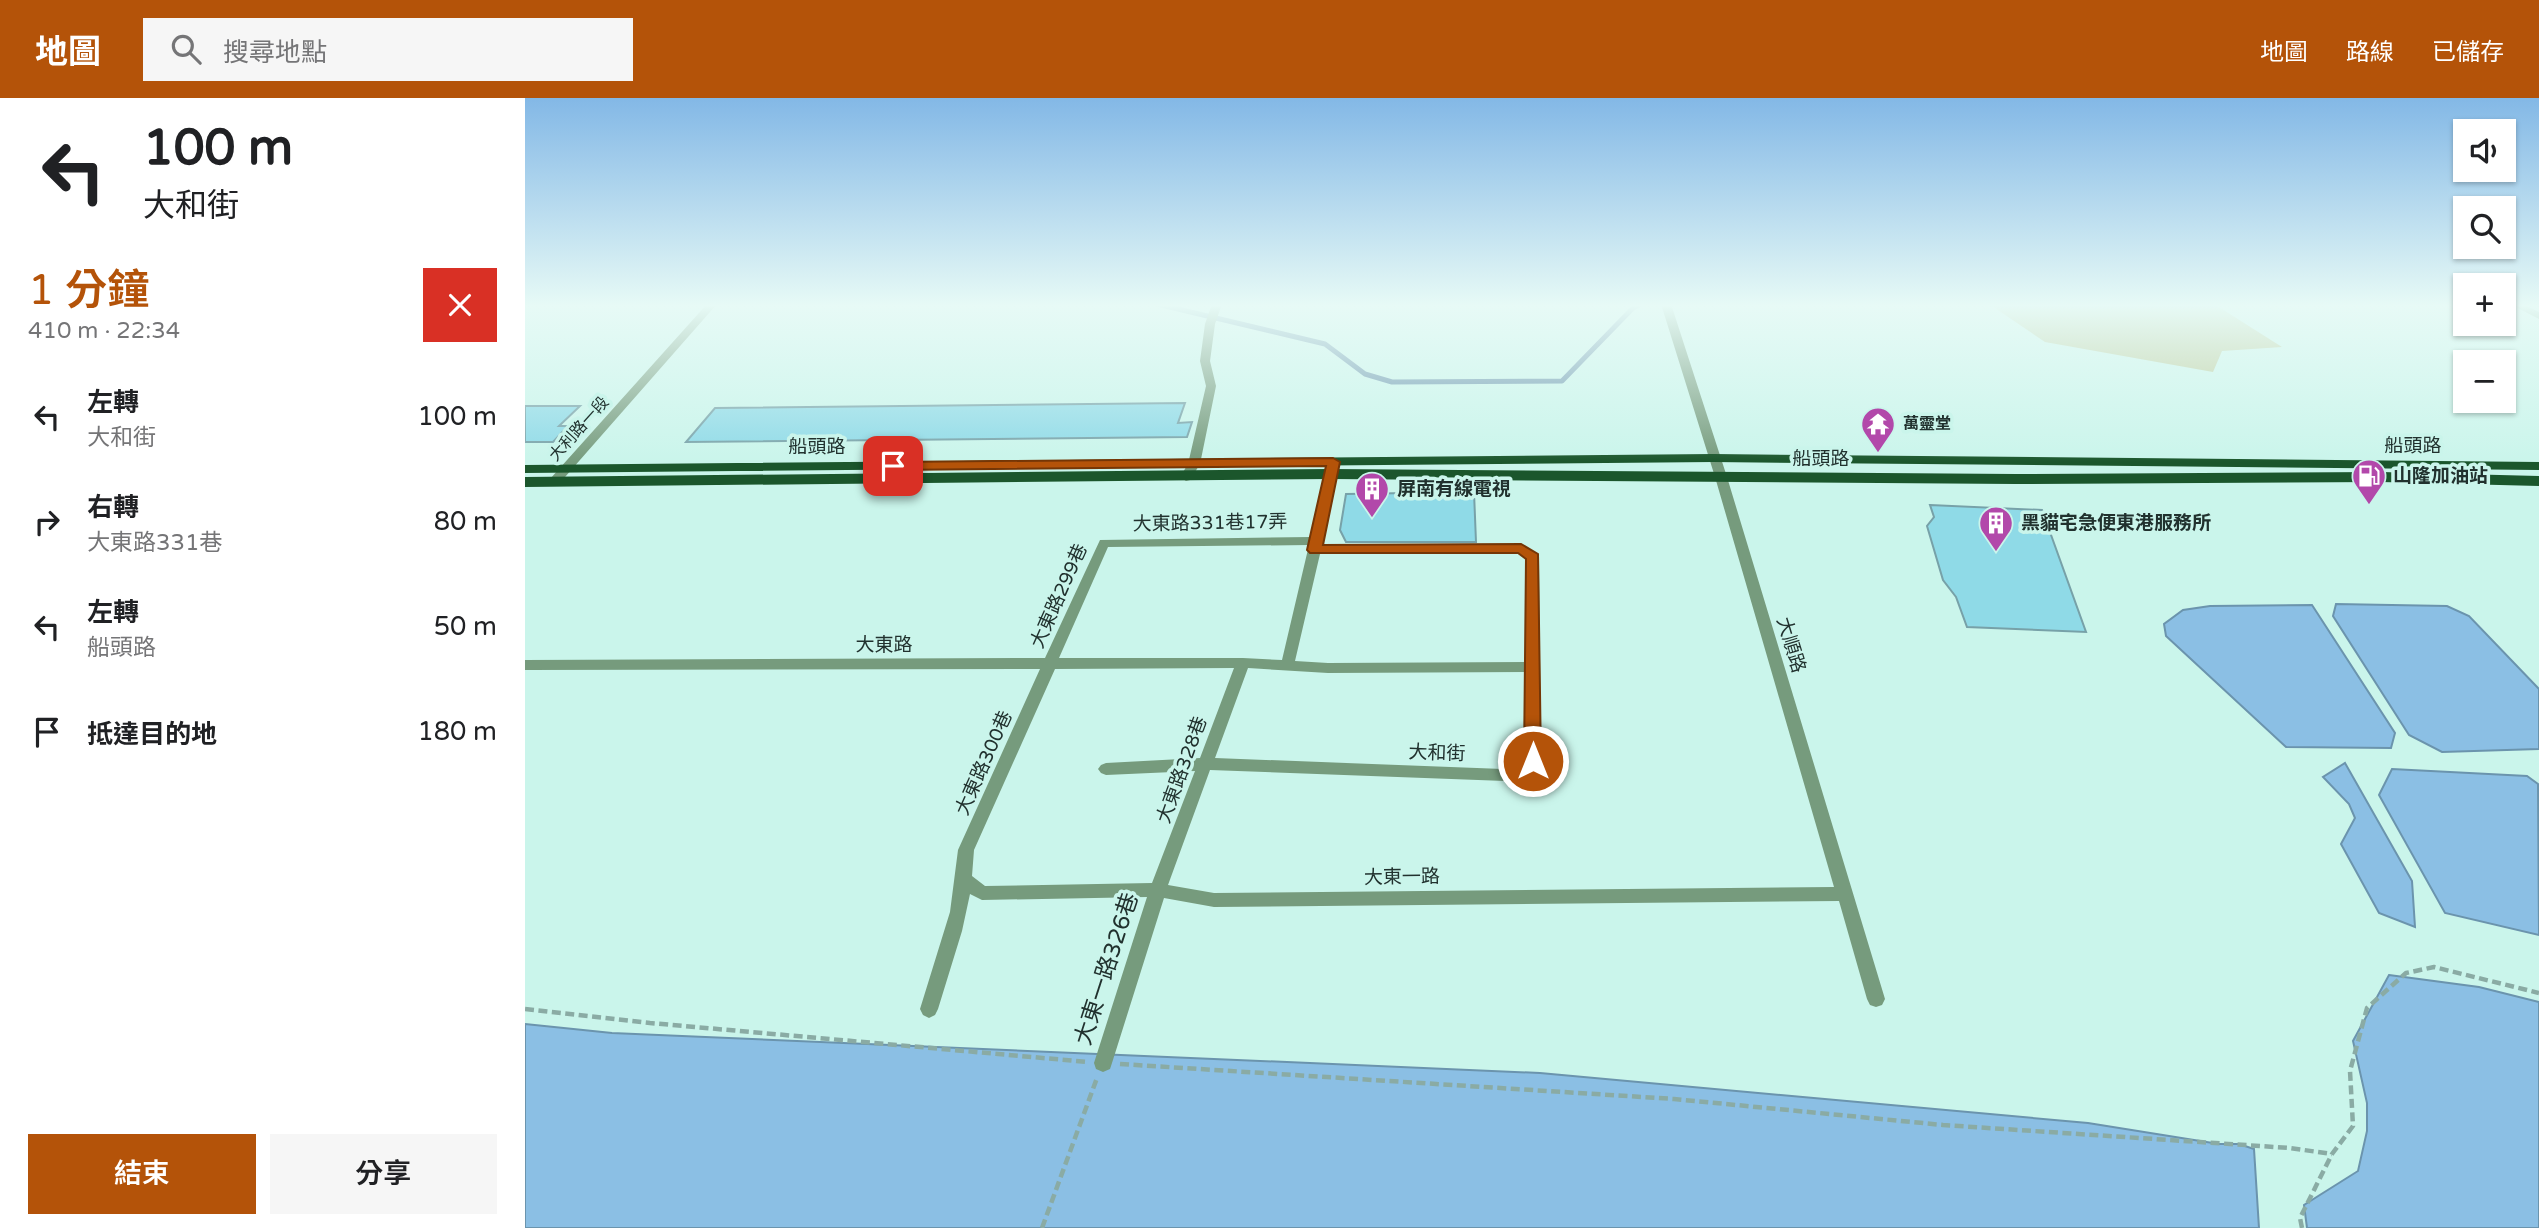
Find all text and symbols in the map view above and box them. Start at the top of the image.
search box [143,18,633,81]
icon: search [167,30,205,68]
text: 地圖 [35,33,101,72]
text: 搜尋地點 [223,37,327,68]
text: 地圖 [2260,38,2308,67]
text: 路線 [2346,38,2394,67]
text: 已儲存 [2432,38,2504,67]
text: 100 m [143,119,293,178]
map controls [2453,119,2516,413]
button: sound [2453,119,2516,182]
icon: left [28,126,119,217]
text: 大和街 [143,187,239,225]
button: search [2453,196,2516,259]
text: 1 分鐘 [28,265,149,316]
button: close [423,268,497,342]
button: + [2453,273,2516,336]
text: 410 m · 22:34 [28,317,180,345]
button: − [2453,350,2516,413]
text: 左轉 [87,387,139,418]
street label: 大利路一段 [545,393,613,465]
icon: left [28,398,66,436]
text: 100 m [417,401,497,432]
temple icon: 萬靈堂 [1859,405,1897,454]
place label: 萬靈堂 [1903,414,1951,434]
text: 大和街 [87,424,156,452]
street label: 船頭路 [2384,435,2442,457]
street label: 船頭路 [788,436,846,458]
pin [863,436,923,496]
icon: arrive [874,447,912,485]
street label: 船頭路 [1792,448,1850,470]
fuel station icon: 山隆加油站 [2350,457,2388,506]
place label: 山隆加油站 [2393,465,2488,487]
building icon: 屏南有線電視 [1353,470,1391,519]
place label: 屏南有線電視 [1397,478,1511,500]
text: 右轉 [87,492,139,523]
icon: right [28,503,66,541]
building icon: 黑貓宅急便東港服務所 [1977,504,2015,553]
text: 80 m [434,506,497,537]
street label: 大東路331巷17弄 [1132,511,1288,535]
place label: 黑貓宅急便東港服務所 [2021,512,2211,534]
text: 大東路331巷 [87,529,222,557]
street label: 大東路299巷 [1026,540,1092,652]
text: 左轉 [87,597,139,628]
icon: left [28,608,66,646]
text: 50 m [434,611,497,642]
street label: 大順路 [1772,615,1810,675]
text: 船頭路 [87,634,156,662]
street label: 大東路 [855,634,913,656]
street label: 大東路300巷 [951,707,1017,819]
icon: arrive [28,713,66,751]
street label: 大東路328巷 [1153,714,1211,826]
text: 180 m [417,716,497,747]
text: 抵達目的地 [87,719,217,750]
position arrow [1496,724,1570,798]
street label: 大和街 [1408,741,1466,765]
street label: 大東一路 [1364,865,1440,889]
street label: 大東一路326巷 [1069,889,1145,1049]
button: 結束 [28,1134,256,1214]
button: 分享 [270,1134,497,1214]

